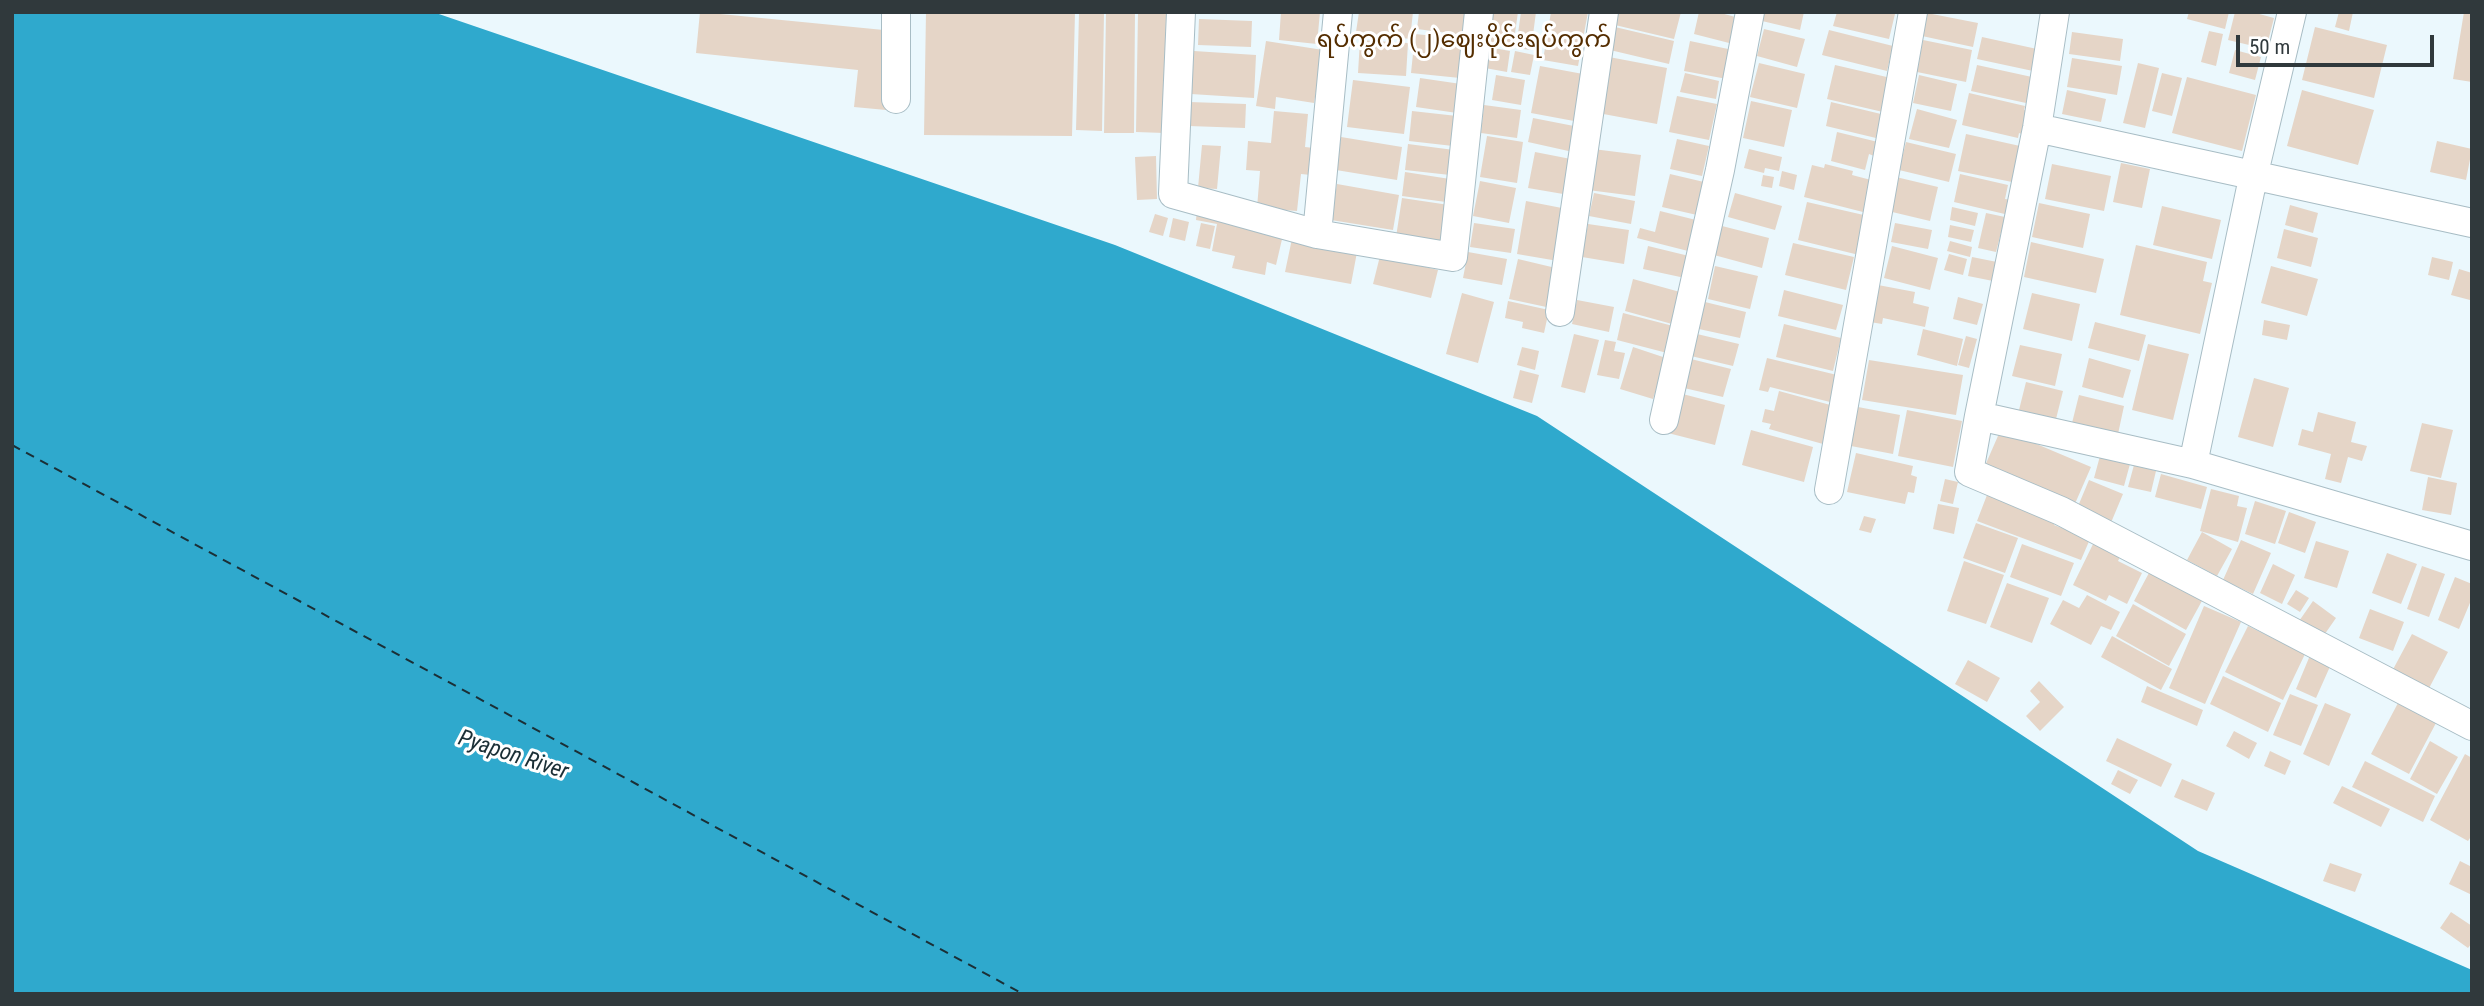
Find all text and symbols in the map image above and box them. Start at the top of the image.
scale bar [2239,21,2437,65]
district label: ရပ်ကွက် (၂)ဈေးပိုင်းရပ်ကွက် [1317,27,1611,55]
text: 50 m [2249,35,2290,59]
water label: Pyapon River [454,725,572,787]

